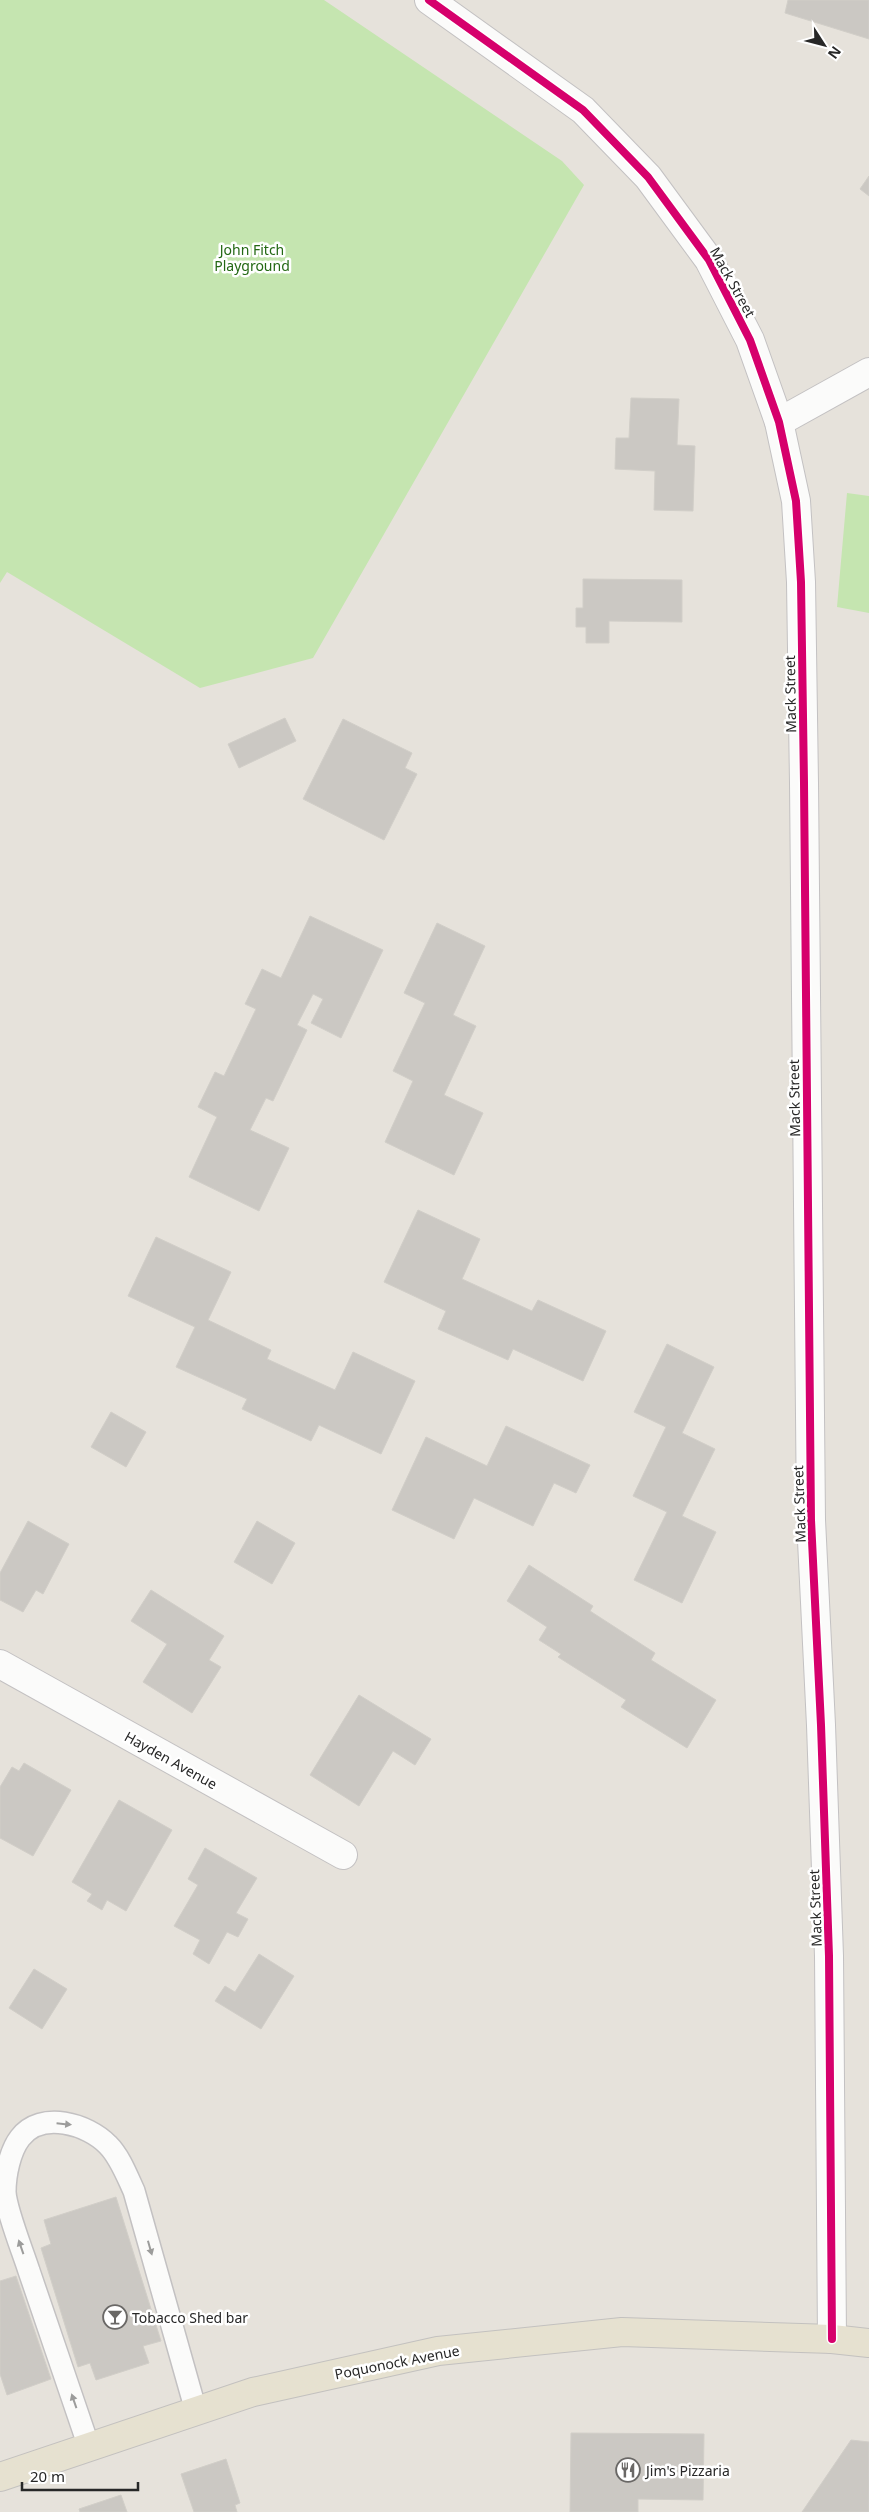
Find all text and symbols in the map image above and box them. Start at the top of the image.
north arrow [799,20,849,70]
text: N [824,43,846,63]
park label: John Fitch Playground [214,240,290,275]
street label: Mack Street [706,244,760,320]
street label: Mack Street [780,655,800,733]
street label: Mack Street [784,1059,804,1137]
street label: Mack Street [788,1465,810,1543]
street label: Hayden Avenue [121,1727,221,1793]
street label: Mack Street [804,1869,826,1947]
one-way arrow [56,2120,72,2128]
one-way arrow [17,2239,25,2254]
one-way arrow [147,2240,155,2255]
bar icon: Tobacco Shed bar [102,2304,128,2330]
place label: Tobacco Shed bar [132,2308,248,2327]
street label: Poquonock Avenue [333,2341,461,2383]
one-way arrow [69,2393,77,2408]
restaurant icon: Jim's Pizzaria [615,2457,641,2483]
scale bar [22,2460,139,2492]
place label: Jim's Pizzaria [644,2461,730,2480]
text: 20 m [30,2466,65,2486]

